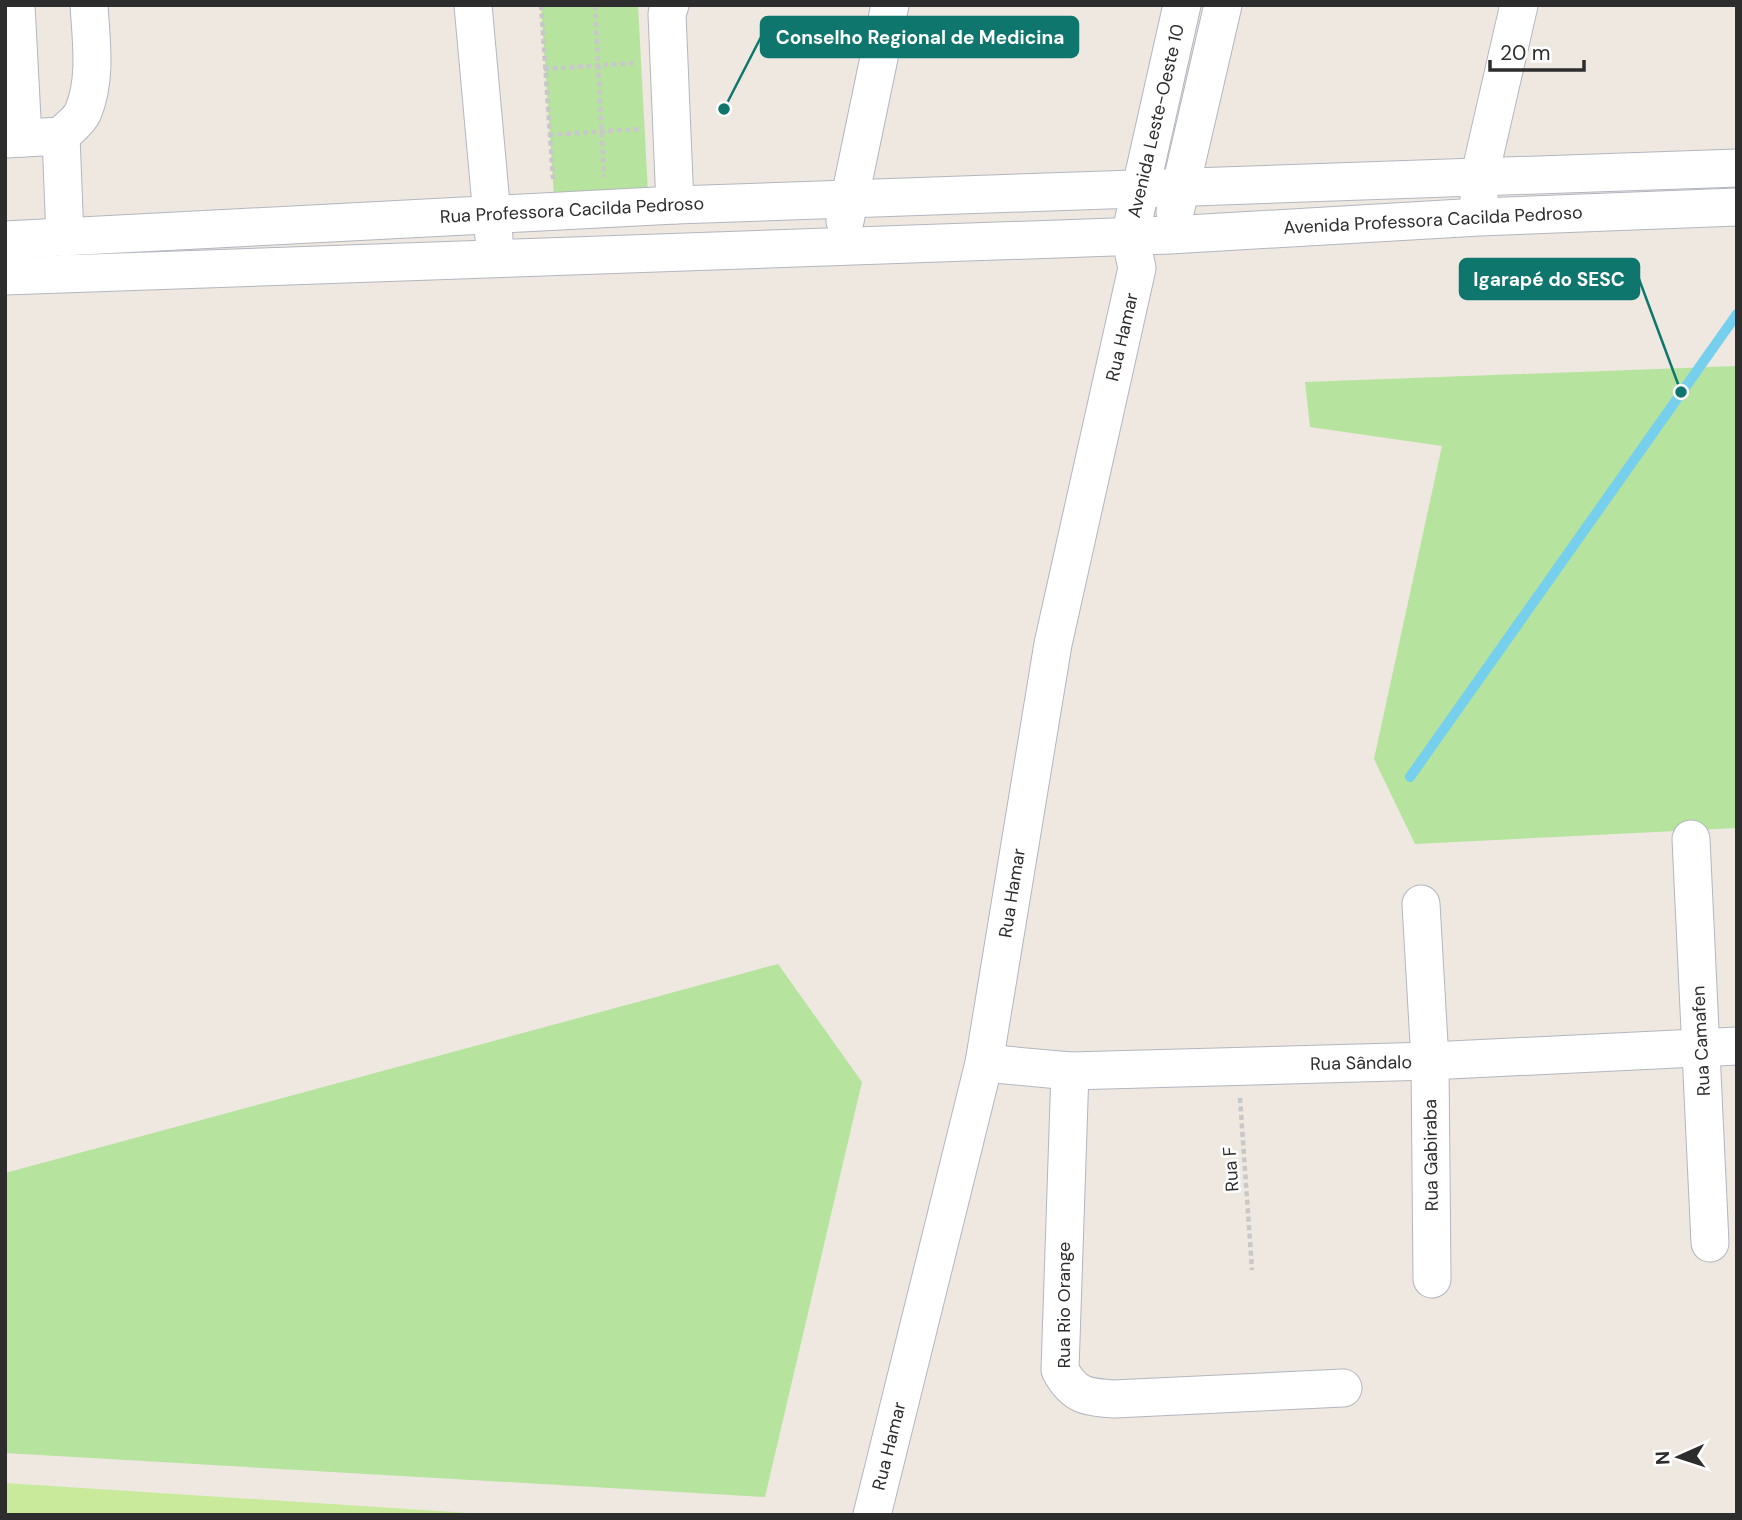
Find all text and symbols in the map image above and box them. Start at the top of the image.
callout: Conselho Regional de Medicina [761,17,1078,57]
street label: Avenida Leste-Oeste 10 [1122,22,1190,220]
text: Conselho Regional de Medicina [776,25,1064,50]
scale bar [1490,28,1584,72]
text: 20 m [1500,39,1551,67]
street label: Rua Professora Cacilda Pedroso [439,191,705,229]
street label: Avenida Professora Cacilda Pedroso [1283,200,1583,240]
callout: Igarapé do SESC [1460,259,1639,299]
text: Igarapé do SESC [1473,267,1625,292]
street label: Rua Hamar [1100,290,1144,384]
street label: Rua Hamar [993,846,1031,939]
street label: Rua Camafen [1686,985,1716,1097]
street label: Rua Sândalo [1310,1050,1412,1076]
street label: Rua Gabiraba [1418,1099,1444,1211]
street label: Rua F [1217,1145,1245,1192]
street label: Rua Rio Orange [1052,1242,1076,1368]
street label: Rua Hamar [866,1399,912,1493]
north arrow [1644,1422,1714,1492]
text: N [1650,1450,1675,1465]

